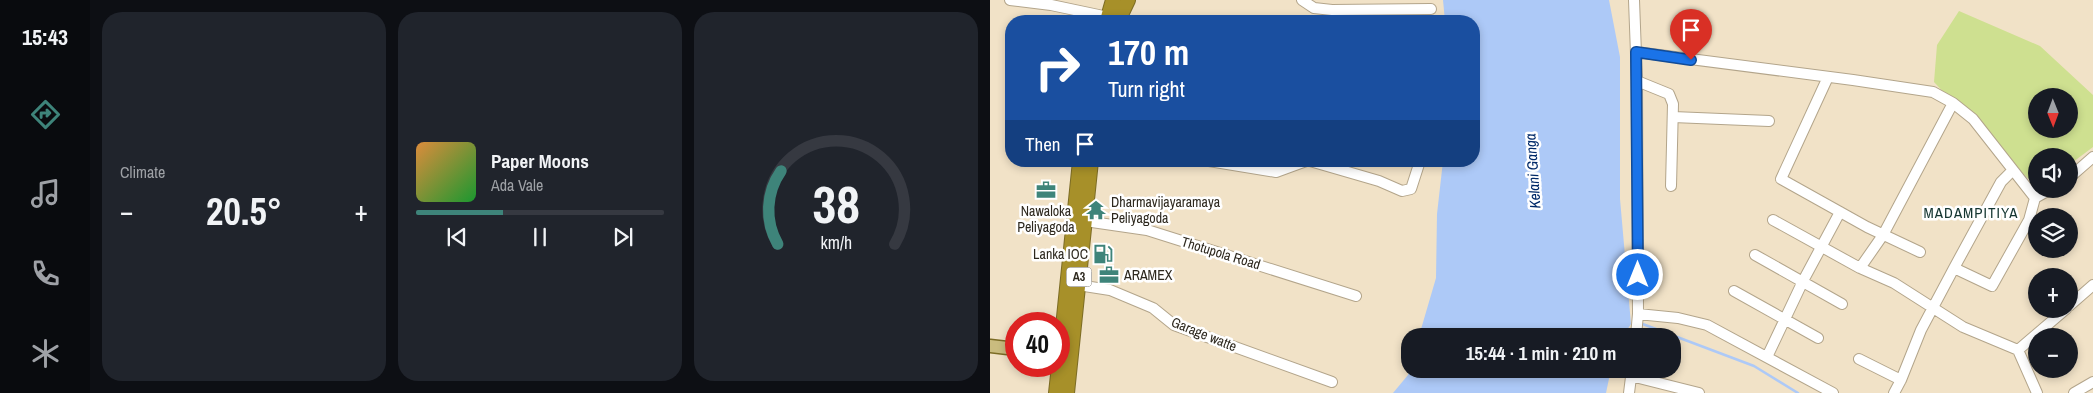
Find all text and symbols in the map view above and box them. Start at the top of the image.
pin [1670,9,1712,60]
icon: arrive [1677,16,1705,44]
text: 15:43 [22,22,68,52]
text: 170 m [1108,29,1189,76]
icon: right [1025,35,1090,100]
text: Turn right [1108,74,1185,104]
north arrow [2028,88,2078,138]
map controls [2028,88,2078,378]
icon: directions [28,97,63,132]
icon: arrive [1071,130,1099,158]
text: Then [1025,131,1061,157]
water label: Kelani Ganga [1519,133,1546,209]
text: Paper Moons [491,148,589,174]
button: sound [2028,148,2078,198]
text: Climate [120,161,165,183]
text: 38 [812,169,860,239]
text: Ada Vale [491,174,543,196]
icon: music [28,176,63,211]
office icon: Nawaloka Peliyagoda [1035,179,1057,201]
text: 20.5° [206,186,282,237]
text: − [120,192,133,230]
text: + [355,192,368,230]
place label: Dharmavijayaramaya Peliyagoda [1111,193,1221,227]
temple icon: Dharmavijayaramaya Peliyagoda [1085,199,1107,221]
place label: Nawaloka Peliyagoda [1017,202,1075,236]
district label: MADAMPITIYA [1924,202,2018,223]
button: layers [2028,208,2078,258]
icon: previous [443,223,471,251]
icon: pause [526,223,554,251]
icon: next [609,223,637,251]
text: km/h [820,231,852,255]
street label: Thotupola Road [1179,232,1263,274]
fuel station icon: Lanka IOC [1092,243,1114,265]
place label: Lanka IOC [1033,245,1088,263]
position arrow [1611,248,1663,300]
icon: phone [28,256,63,291]
office icon: ARAMEX [1098,264,1120,286]
place label: ARAMEX [1123,266,1173,284]
road number: A3 [1066,268,1092,286]
button: + [2028,268,2078,318]
speed limit sign: 40 [1005,312,1070,377]
street label: Garage watte [1169,313,1239,355]
button: − [2028,328,2078,378]
icon: climate [28,336,63,371]
text: 15:44 · 1 min · 210 m [1466,340,1616,366]

